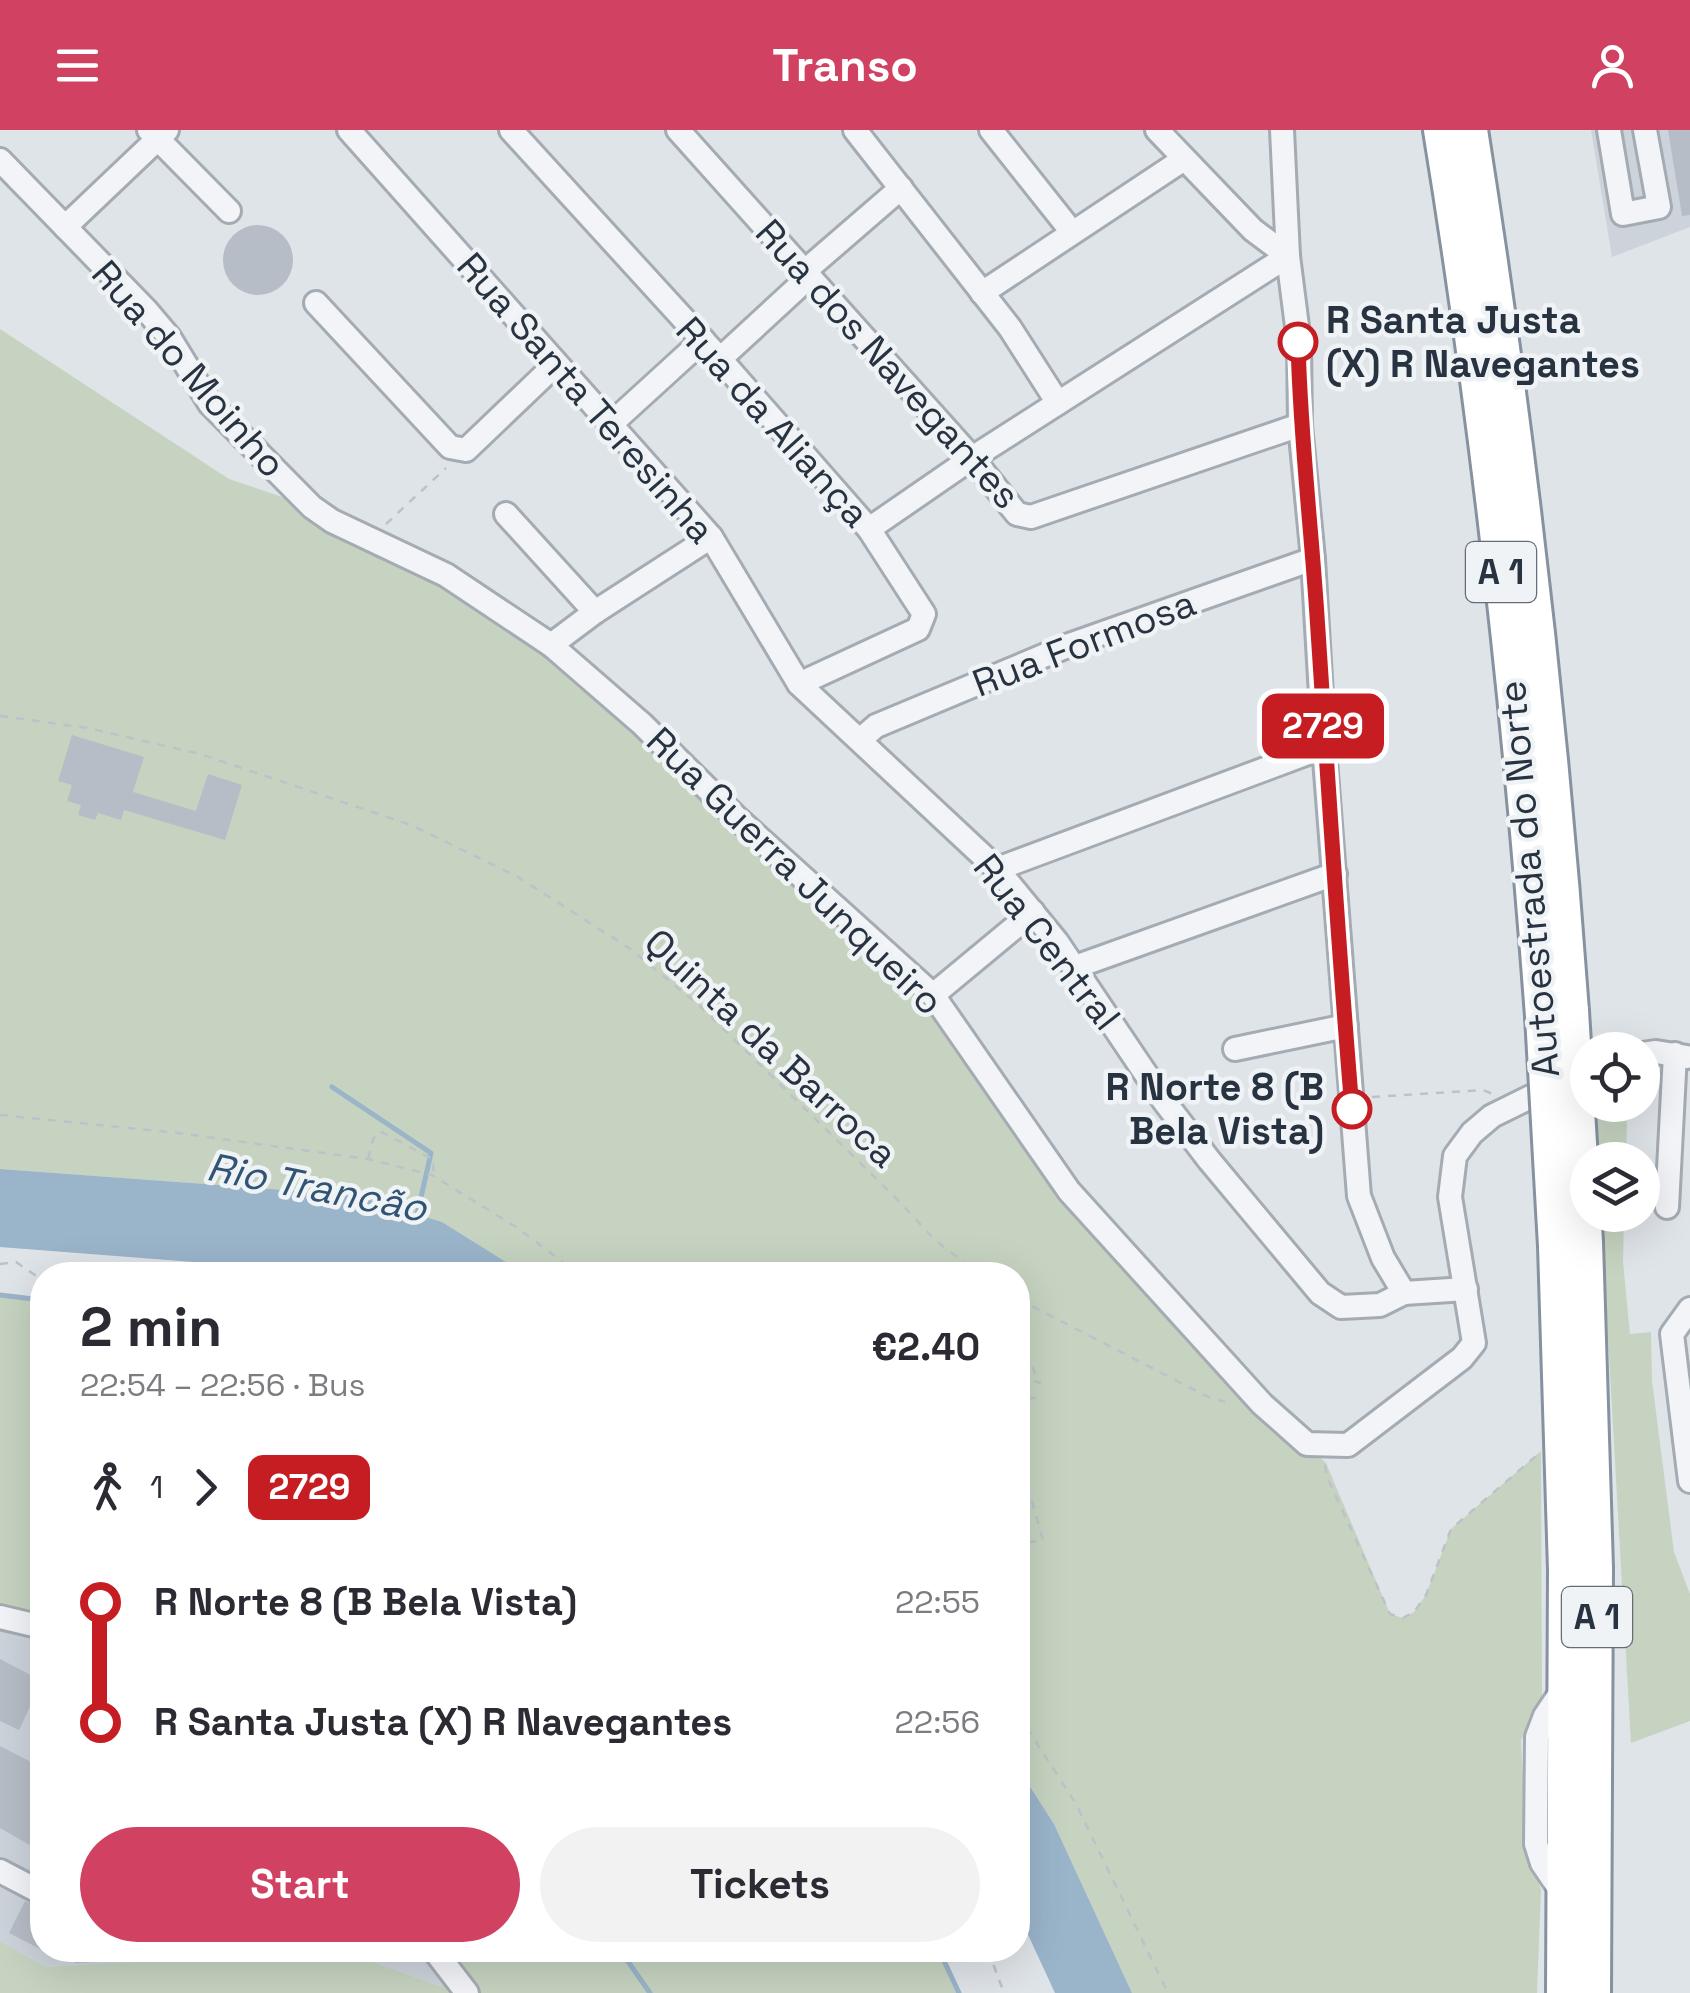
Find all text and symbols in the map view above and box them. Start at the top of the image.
text: Transo [772,37,918,94]
icon: menu [50,38,105,93]
icon: person [1585,38,1640,93]
street label: Rua dos Navegantes [745,209,1031,519]
street label: Rua Santa Teresinha [447,243,725,553]
street label: Rua do Moinho [82,250,296,488]
place label: R Santa Justa (X) R Navegantes [1326,296,1640,388]
street label: Rua da Aliança [666,307,880,537]
marker: R Santa Justa (X) R Navegantes [1279,323,1317,361]
road number: A 1 [1466,542,1536,602]
street label: Rua Formosa [966,579,1202,707]
street label: Autoestrada do Norte [1488,679,1570,1079]
line badge: 2729 [1253,694,1393,758]
text: 2729 [1282,704,1364,748]
street label: Rua Guerra Junqueiro [637,717,953,1025]
street label: Rua Central [963,844,1131,1040]
street label: Quinta da Barroca [634,918,908,1178]
map controls [1570,1032,1660,1232]
button: locate [1570,1032,1660,1122]
place label: R Norte 8 (B Bela Vista) [1106,1063,1324,1155]
marker: R Norte 8 (B Bela Vista) [1333,1090,1371,1128]
water label: Rio Trancão [203,1141,432,1234]
button: layers [1570,1142,1660,1232]
text: 2 min [80,1292,222,1362]
text: €2.40 [872,1323,980,1371]
text: 22:54 – 22:56 · Bus [80,1365,365,1405]
icon: walk [80,1460,135,1515]
icon: forward [178,1460,233,1515]
text: 2729 [268,1465,350,1509]
text: 1 [150,1467,163,1507]
text: R Norte 8 (B Bela Vista) [154,1578,577,1626]
text: 22:55 [895,1582,980,1622]
road number: A 1 [1562,1587,1632,1647]
text: R Santa Justa (X) R Navegantes [154,1698,732,1746]
text: 22:56 [895,1702,980,1742]
button: Start [80,1827,520,1942]
button: Tickets [540,1827,980,1942]

